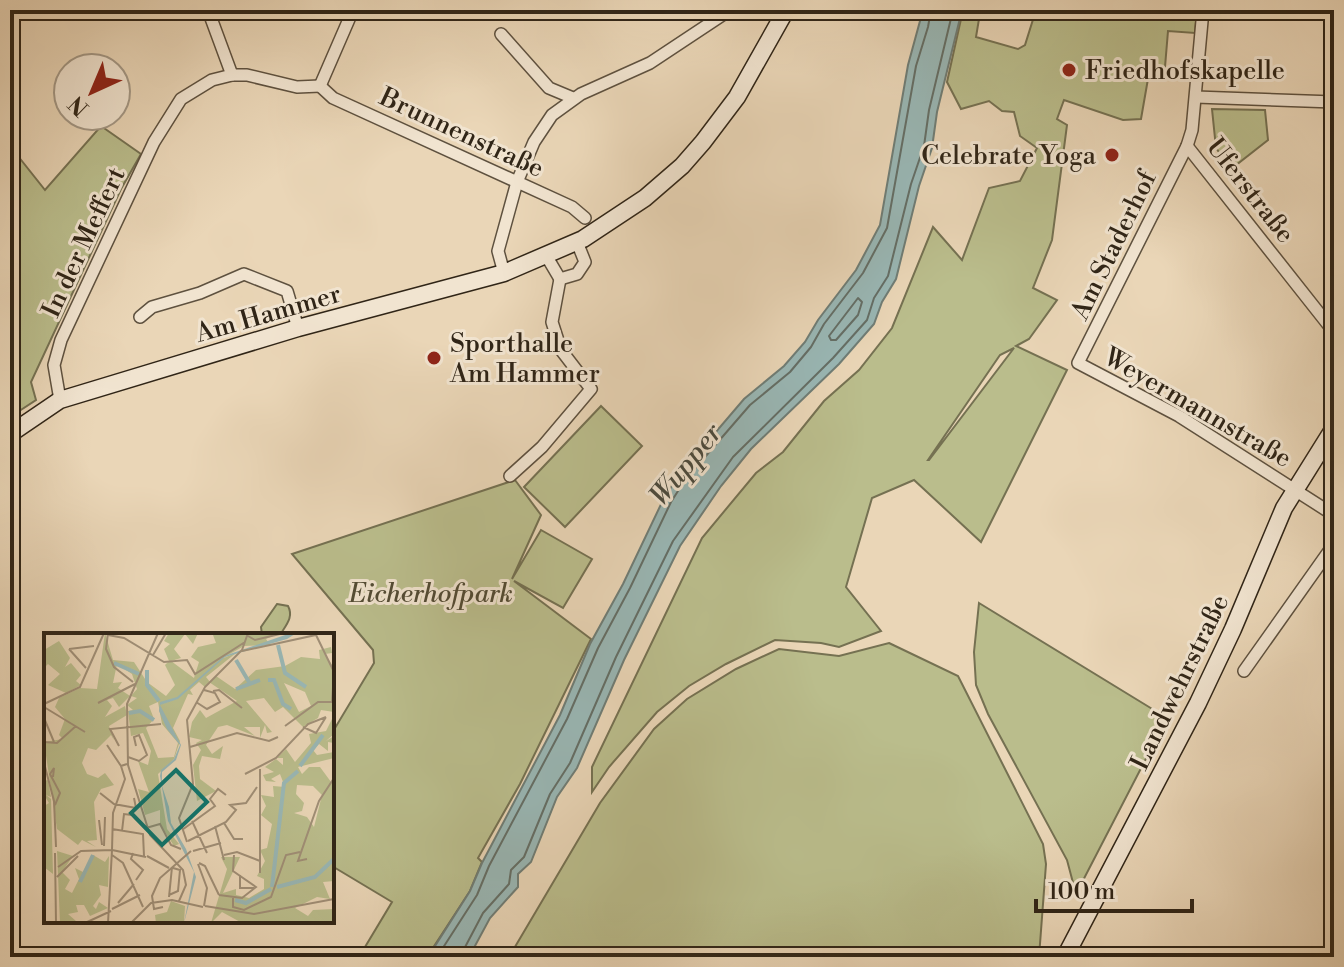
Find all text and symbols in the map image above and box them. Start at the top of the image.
north arrow [52,52,132,132]
place label: Friedhofskapelle [1085,55,1285,87]
marker: Friedhofskapelle [1060,61,1078,79]
street label: Brunnenstraße [373,80,549,185]
text: N [63,89,95,121]
street label: Uferstraße [1199,132,1301,250]
place label: Celebrate Yoga [921,140,1097,172]
marker: Celebrate Yoga [1103,146,1121,164]
street label: In der Meffert [35,162,133,323]
street label: Am Staderhof [1064,164,1164,326]
street label: Am Hammer [191,278,345,350]
place label: Sporthalle Am Hammer [449,328,600,390]
street label: Weyermannstraße [1097,341,1297,475]
marker: Sporthalle Am Hammer [425,349,443,367]
water label: Wupper [642,416,731,513]
park label: Eicherhofpark [348,578,513,610]
street label: Landwehrstraße [1124,589,1236,775]
inset map [44,633,334,923]
scale bar [1036,863,1192,913]
text: 100 m [1048,877,1115,907]

